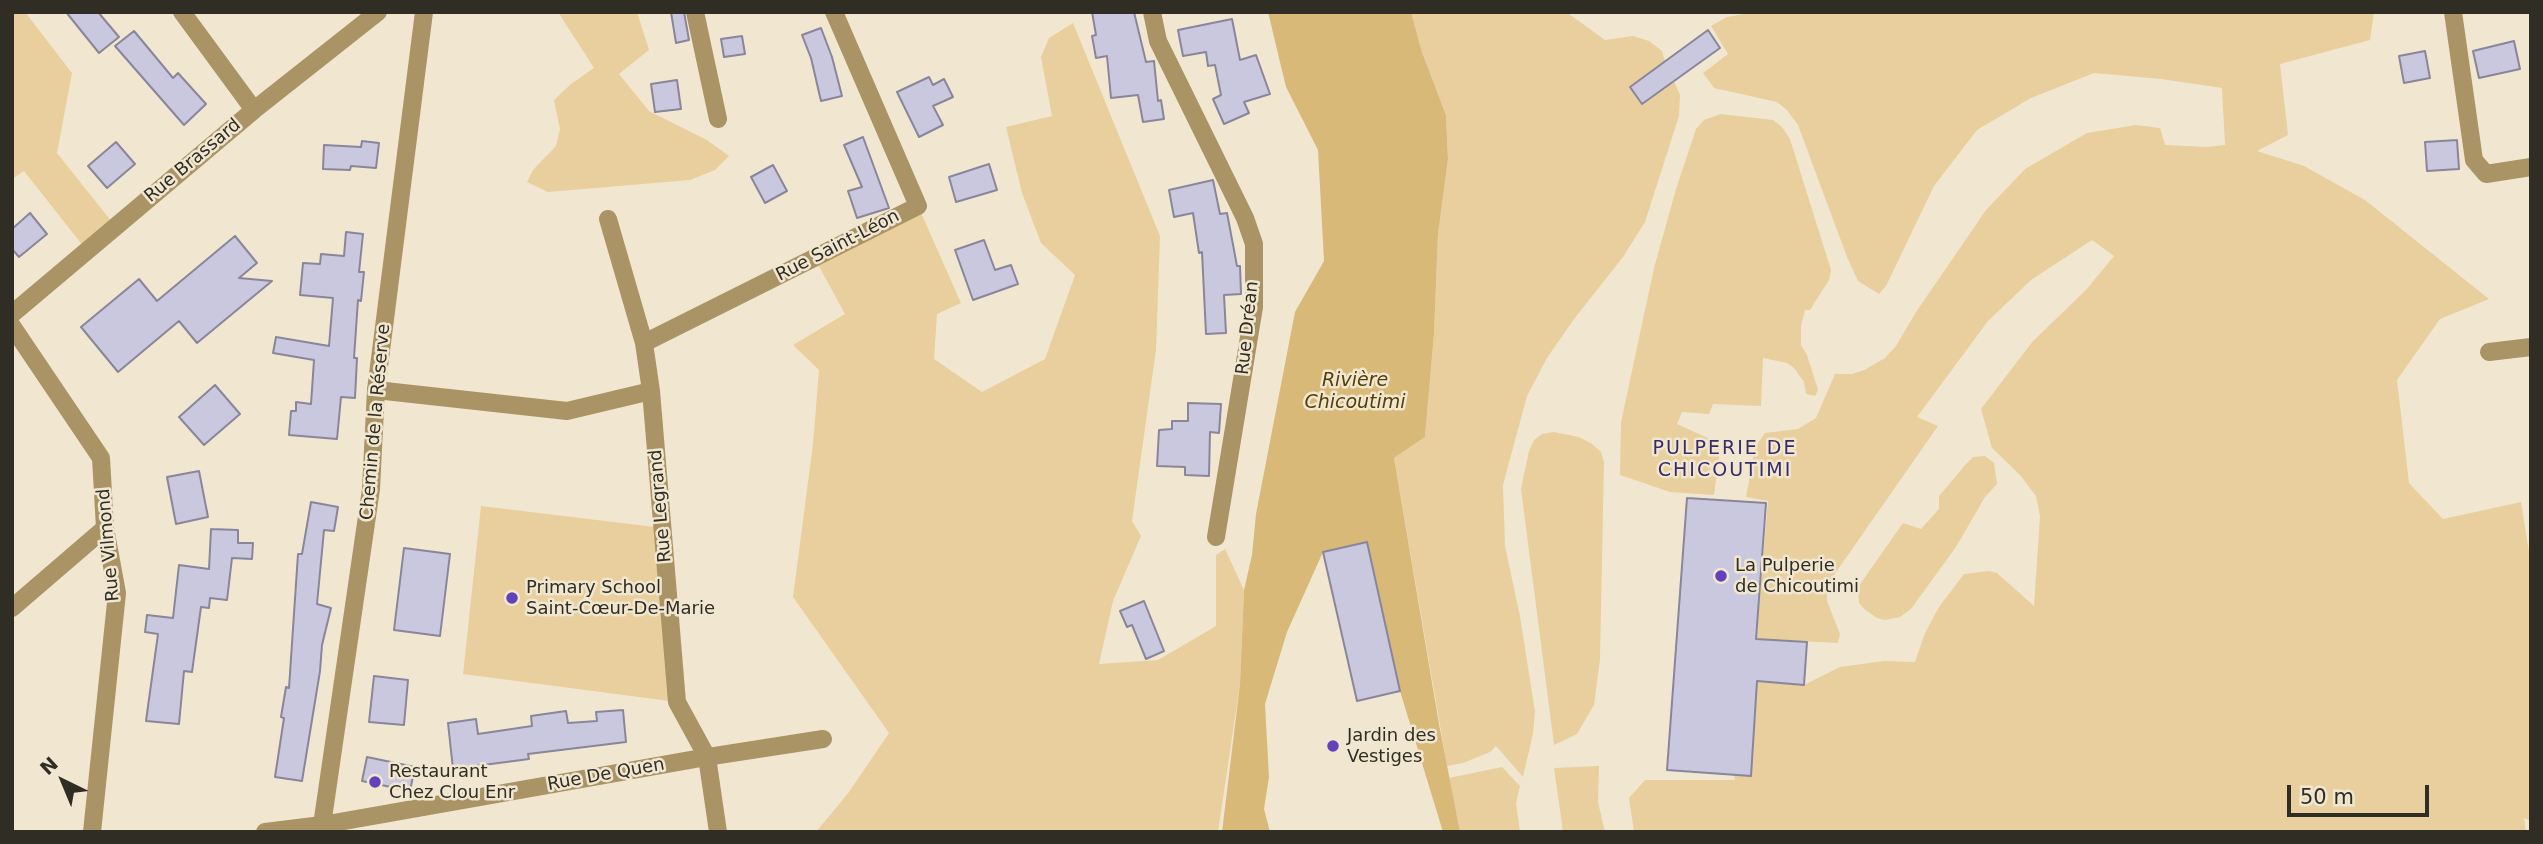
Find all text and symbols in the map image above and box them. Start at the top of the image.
street label: Rue Brassard [140,114,246,208]
street label: Rue Saint-Léon [773,206,903,286]
street label: Rue Dréan [1232,280,1264,376]
street label: Chemin de la Réserve [357,323,395,521]
water label: Rivière Chicoutimi [1304,370,1406,414]
district label: PULPERIE DE CHICOUTIMI [1654,438,1796,482]
street label: Rue Legrand [645,449,677,563]
street label: Rue Vilmond [93,488,125,602]
place label: La Pulperie de Chicoutimi [1735,555,1859,598]
marker: La Pulperie de Chicoutimi [1713,568,1729,584]
place label: Primary School Saint-Cœur-De-Marie [526,577,715,620]
marker: Primary School Saint-Cœur-De-Marie [504,590,520,606]
place label: Jardin des Vestiges [1347,725,1436,768]
marker: Jardin des Vestiges [1325,738,1341,754]
north arrow [28,746,98,816]
text: N [35,752,62,779]
street label: Rue De Quen [546,754,666,796]
place label: Restaurant Chez Clou Enr [389,761,515,804]
scale bar [2291,770,2433,814]
marker: Restaurant Chez Clou Enr [367,774,383,790]
text: 50 m [2300,785,2354,809]

